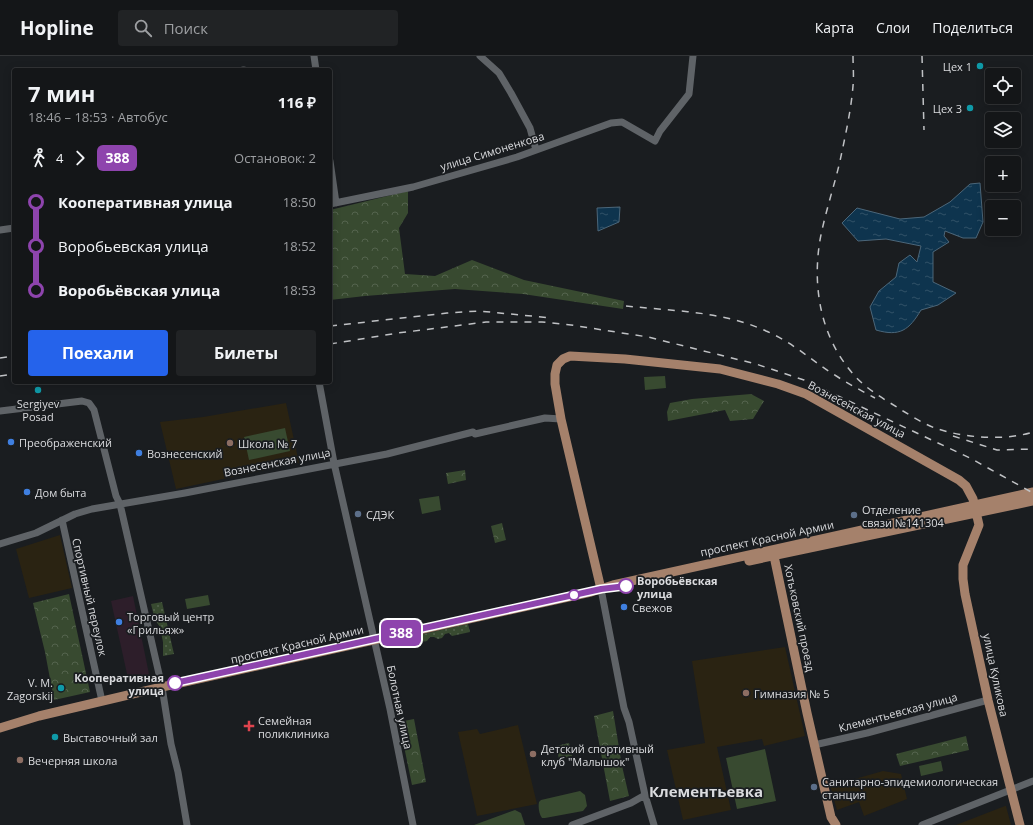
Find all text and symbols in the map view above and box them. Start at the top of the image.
search box [118,10,398,46]
text: Hopline [20,15,94,41]
icon: search [132,17,154,39]
text: Поиск [164,18,208,38]
text: Карта [815,18,854,37]
text: Слои [876,18,910,37]
text: Поделиться [932,18,1013,37]
place label: Цех 1 [943,59,972,74]
marker: Цех 1 [975,61,985,71]
map controls [985,68,1021,236]
button: locate [985,68,1021,104]
text: 7 мин [28,78,95,108]
text: 116 ₽ [278,92,316,112]
place label: Цех 3 [933,101,962,116]
marker: Цех 3 [965,103,975,113]
text: 18:46 – 18:53 · Автобус [28,108,168,126]
button: layers [985,112,1021,148]
street label: улица Симоненкова [438,128,546,174]
icon: walk [28,147,50,169]
icon: forward [69,147,91,169]
text: 388 [105,148,129,167]
text: 4 [56,149,63,167]
text: Остановок: 2 [234,149,316,167]
button: + [985,156,1021,192]
text: Кооперативная улица [58,192,233,212]
text: 18:50 [283,193,316,211]
button: − [985,200,1021,236]
text: Воробьевская улица [58,236,209,256]
text: 18:52 [283,237,316,255]
text: Воробьёвская улица [58,280,220,300]
text: 18:53 [283,281,316,299]
button: Поехали [28,330,168,376]
button: Билеты [176,330,316,376]
street label: Вознесенская улица [806,377,908,441]
marker: Sergiyev Posad [33,385,43,395]
place label: Sergiyev Posad [17,396,60,424]
place label: Преображенский [19,435,112,450]
place label: Школа № 7 [238,436,297,451]
marker: Преображенский [6,437,16,447]
marker: Школа № 7 [225,438,235,448]
street label: Вознесенская улица [222,444,332,480]
place label: Вознесенский [147,446,223,461]
marker: Вознесенский [134,448,144,458]
place label: Дом быта [35,485,86,500]
marker: Дом быта [22,487,32,497]
place label: Отделение связи №141304 [862,502,944,530]
place label: СДЭК [366,507,394,522]
marker: СДЭК [353,509,363,519]
marker: Отделение связи №141304 [849,510,859,520]
street label: проспект Красной Армии [699,517,835,559]
street label: Спортивный переулок [69,536,111,658]
street label: Хотьковский проезд [781,563,819,674]
place label: Воробьёвская улица [637,573,718,601]
marker: Воробьёвская улица [618,578,634,594]
unlabelled marker [568,589,580,601]
place label: Свежов [632,600,672,615]
marker: Свежов [619,602,629,612]
place label: Торговый центр «Грильяж» [127,609,215,637]
marker: Торговый центр «Грильяж» [114,617,124,627]
line badge: 388 [378,620,424,646]
street label: проспект Красной Армии [229,621,365,667]
text: 388 [389,623,413,642]
street label: улица Куликова [980,632,1012,718]
street label: Болотная улица [384,664,416,750]
place label: Кооперативная улица [74,670,164,698]
place label: V. M. Zagorskij [7,675,53,703]
marker: Кооперативная улица [167,675,183,691]
marker: V. M. Zagorskij [56,683,66,693]
place label: Гимназия № 5 [754,686,829,701]
marker: Гимназия № 5 [741,688,751,698]
street label: Клементьевская улица [837,689,959,735]
place label: Семейная поликлиника [258,713,329,741]
marker: Семейная поликлиника [243,720,255,732]
place label: Выставочный зал [63,730,158,745]
marker: Выставочный зал [50,732,60,742]
place label: Детский спортивный клуб "Малышок" [541,741,654,769]
marker: Детский спортивный клуб "Малышок" [528,749,538,759]
place label: Вечерняя школа [28,753,117,768]
marker: Вечерняя школа [15,755,25,765]
place label: Санитарно-эпидемиологическая станция [822,774,998,802]
district label: Клементьевка [649,781,763,801]
marker: Санитарно-эпидемиологическая станция [809,782,819,792]

